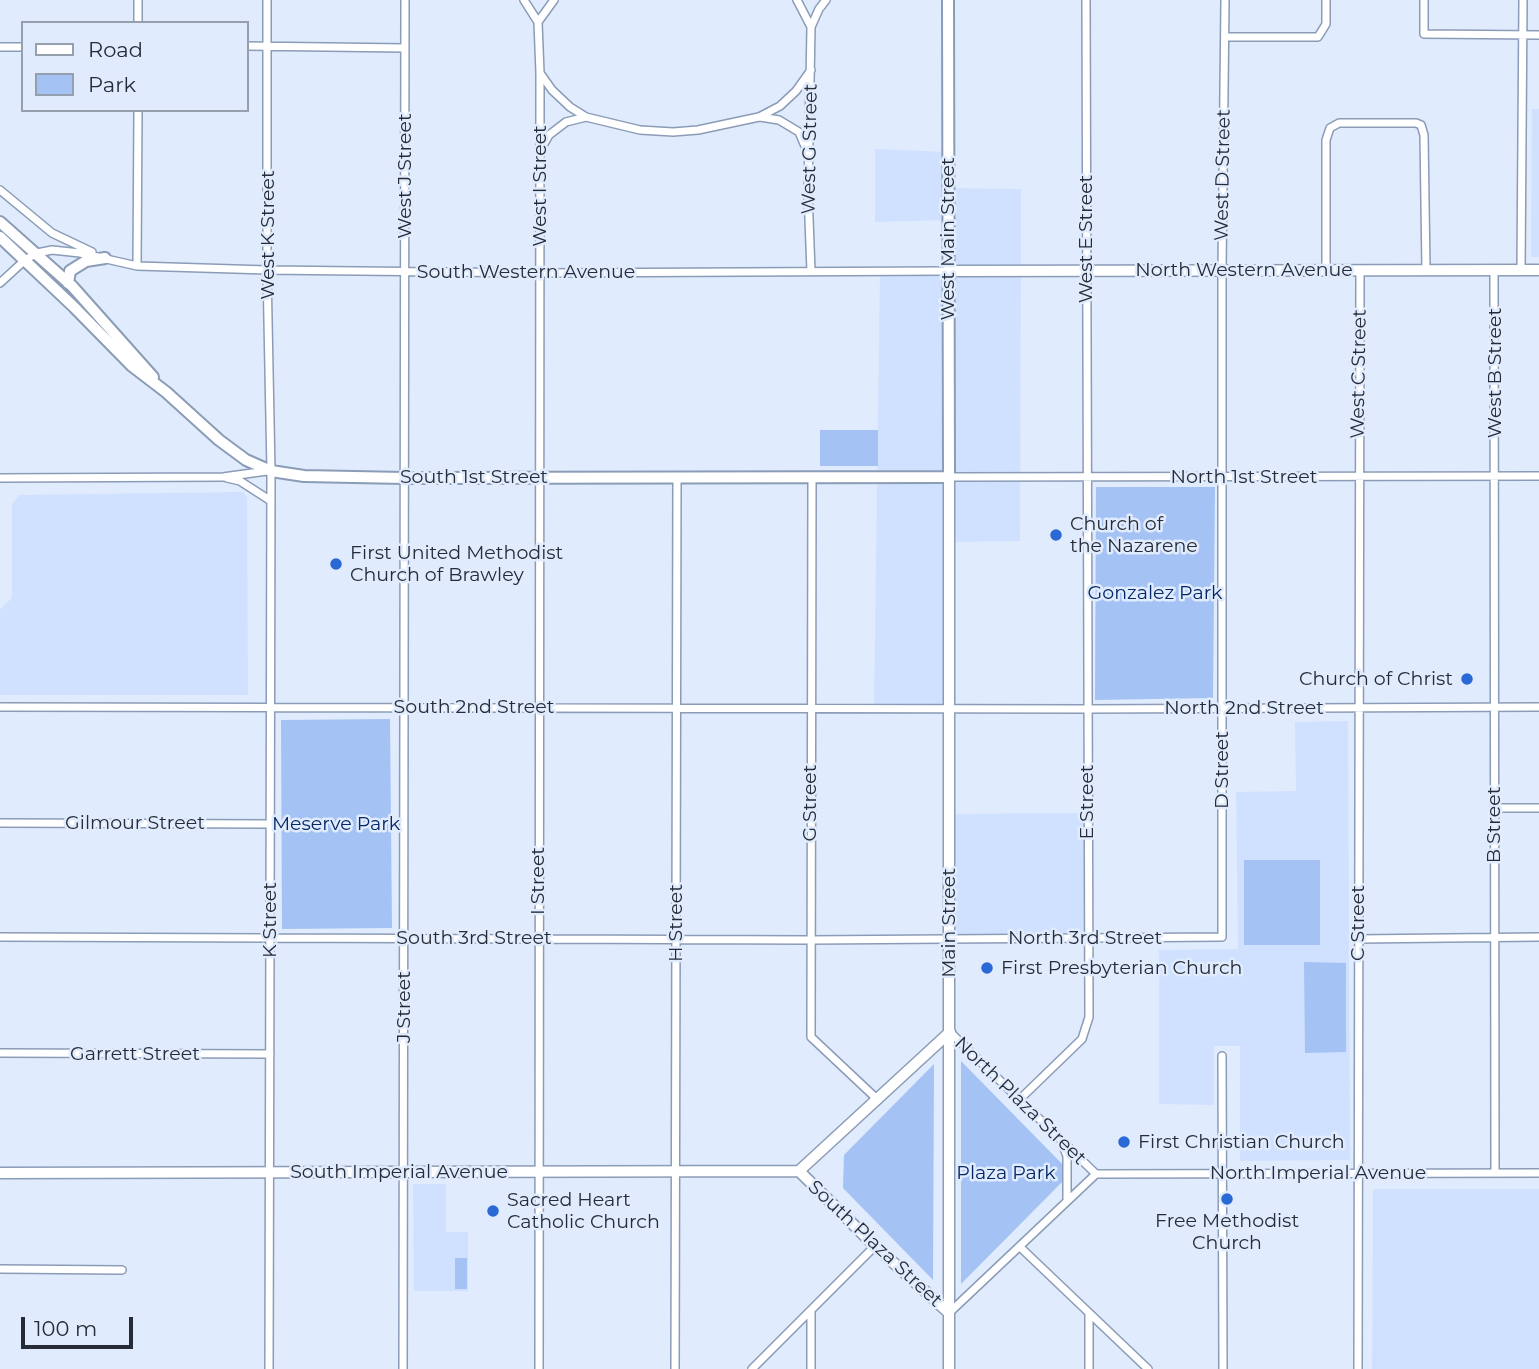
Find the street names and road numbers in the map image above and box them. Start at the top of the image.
street label: West G Street [797,84,823,214]
street label: West D Street [1210,109,1236,241]
street label: West J Street [394,113,416,239]
street label: West I Street [529,125,551,247]
street label: West Main Street [937,157,959,321]
street label: West K Street [257,170,279,300]
street label: West E Street [1075,175,1097,303]
street label: North Western Avenue [1135,259,1353,281]
street label: South Western Avenue [417,261,635,283]
street label: West B Street [1484,308,1506,438]
street label: West C Street [1346,309,1372,439]
street label: South 1st Street [400,466,548,488]
street label: North 1st Street [1170,466,1318,488]
street label: South 2nd Street [394,696,554,718]
street label: North 2nd Street [1164,697,1324,719]
street label: D Street [1211,731,1233,809]
street label: G Street [799,764,821,842]
street label: E Street [1076,764,1098,840]
street label: B Street [1483,787,1505,863]
street label: Gilmour Street [65,812,205,834]
street label: I Street [527,847,549,915]
street label: Main Street [938,868,960,978]
street label: K Street [259,882,281,958]
street label: H Street [665,884,687,962]
street label: C Street [1347,885,1369,961]
street label: South 3rd Street [396,927,552,949]
street label: North 3rd Street [1008,927,1162,949]
street label: J Street [393,971,415,1043]
street label: North Plaza Street [949,1032,1091,1170]
street label: Garrett Street [70,1043,200,1065]
street label: South Imperial Avenue [290,1161,508,1183]
street label: North Imperial Avenue [1210,1162,1426,1184]
street label: South Plaza Street [803,1176,947,1312]

